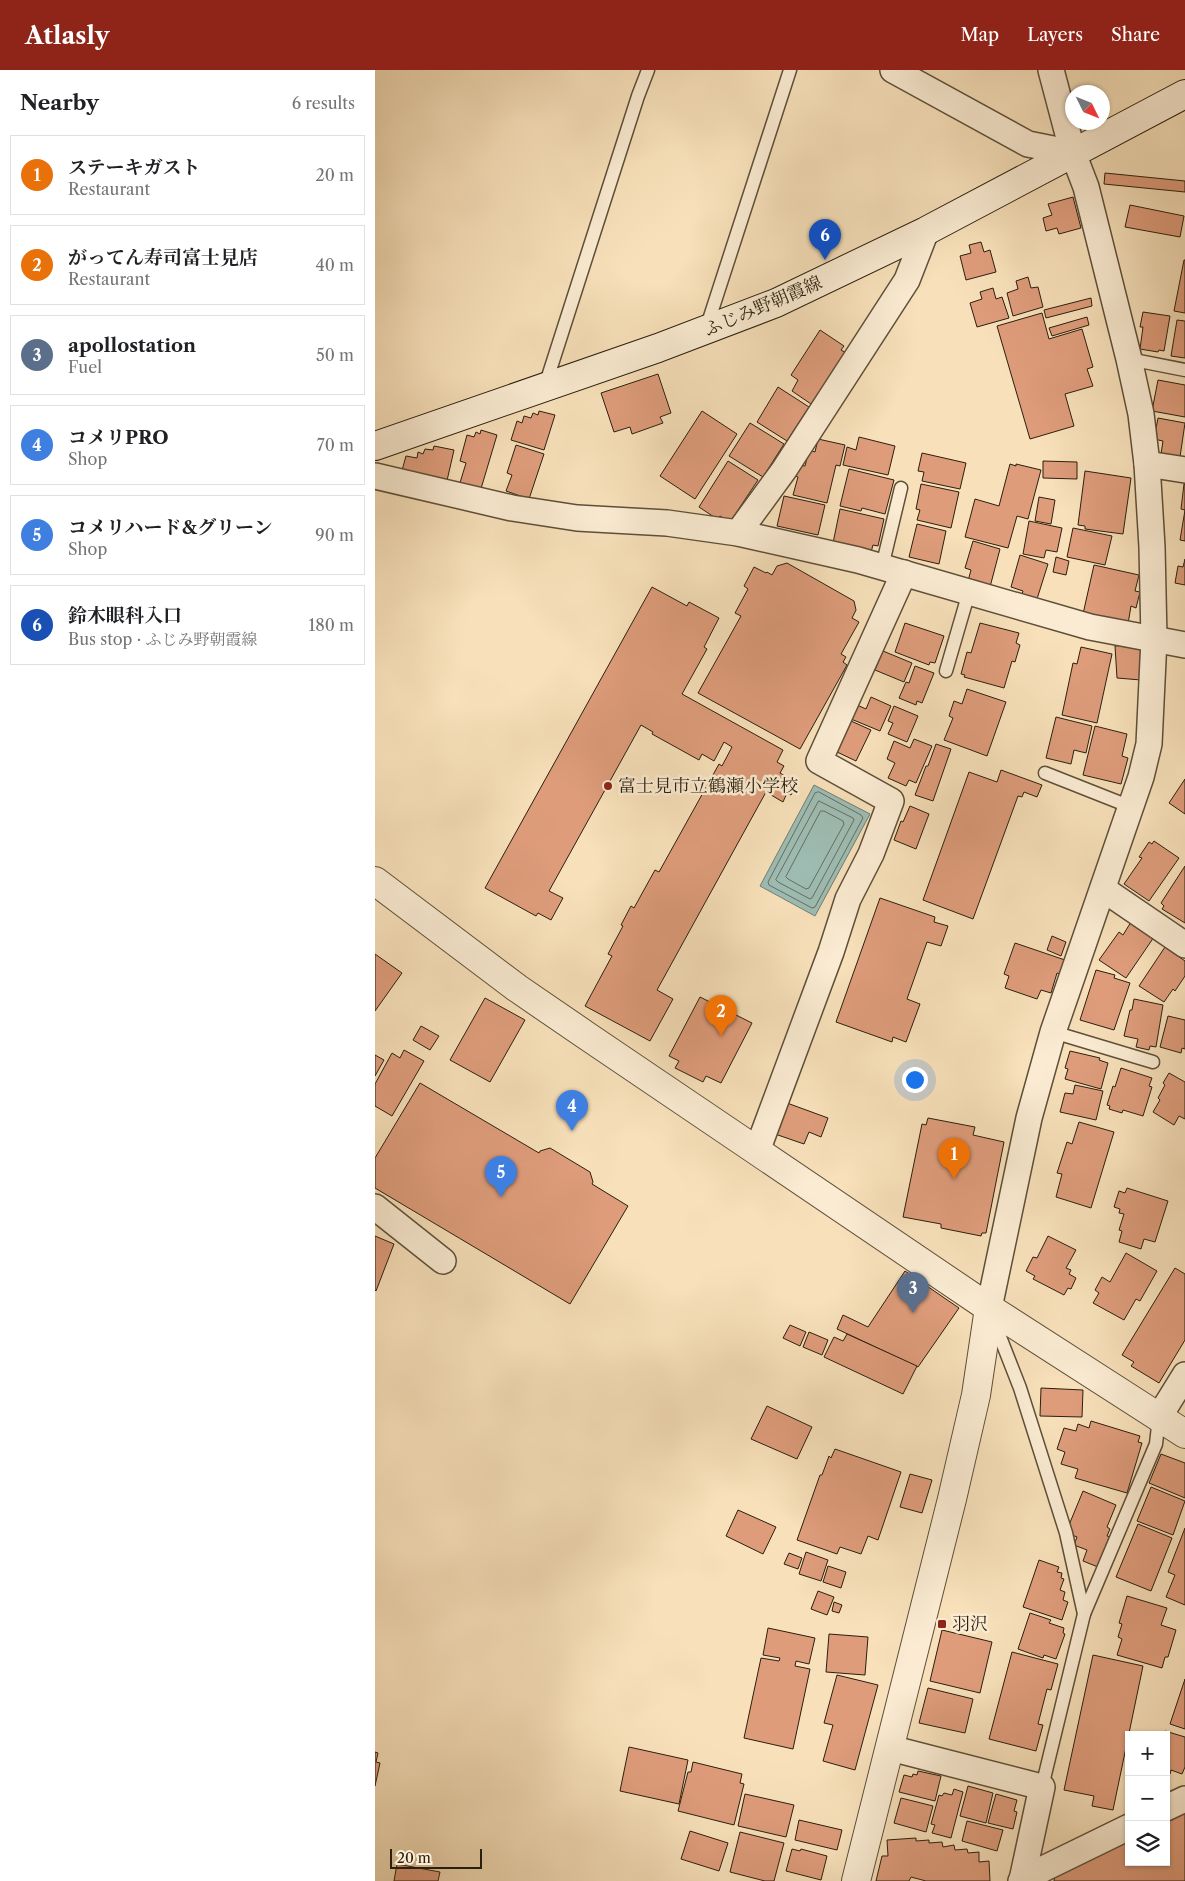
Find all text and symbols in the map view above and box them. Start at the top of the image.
text: Atlasly [25,21,109,50]
text: Map [961,24,999,46]
text: Layers [1027,24,1083,46]
text: Share [1111,24,1160,46]
north arrow [1065,85,1110,130]
text: Nearby [20,90,99,115]
text: 6 results [292,93,355,113]
text: ステーキガスト [68,156,201,179]
text: 1 [33,165,41,185]
text: 20 m [315,165,354,185]
text: Restaurant [68,179,150,199]
pin: 6 [809,219,841,260]
text: がってん寿司富士見店 [68,246,258,269]
text: 2 [32,255,42,275]
text: 40 m [315,255,354,275]
text: Restaurant [68,269,150,289]
street label: ふじみ野朝霞線 [701,271,825,341]
text: apollostation [68,334,196,357]
text: 3 [32,345,42,365]
text: 50 m [316,345,354,365]
text: Fuel [68,357,102,377]
text: コメリPRO [68,426,169,449]
text: 4 [32,435,42,455]
text: 70 m [317,435,354,455]
text: Shop [68,449,107,469]
text: コメリハード&グリーン [68,516,273,539]
text: 5 [33,525,41,545]
text: 90 m [315,525,354,545]
text: Shop [68,539,107,559]
text: 鈴木眼科入口 [68,604,182,627]
text: 6 [32,615,42,635]
text: 180 m [308,615,354,635]
text: Bus stop · ふじみ野朝霞線 [68,629,258,649]
place label: 富士見市立鶴瀬小学校 [618,775,798,797]
marker: 富士見市立鶴瀬小学校 [602,780,614,792]
pin: 2 [705,995,737,1036]
your location [902,1067,928,1093]
pin: 4 [556,1090,588,1131]
pin: 1 [938,1138,970,1179]
pin: 5 [485,1156,517,1197]
pin: 3 [897,1272,929,1313]
place label: 羽沢 [952,1613,988,1635]
marker: 羽沢 [936,1618,948,1630]
map controls [1125,1731,1170,1866]
button: + [1125,1731,1170,1776]
button: − [1125,1776,1170,1821]
button: layers [1125,1821,1170,1866]
scale bar [390,1846,483,1869]
text: 20 m [397,1849,431,1867]

